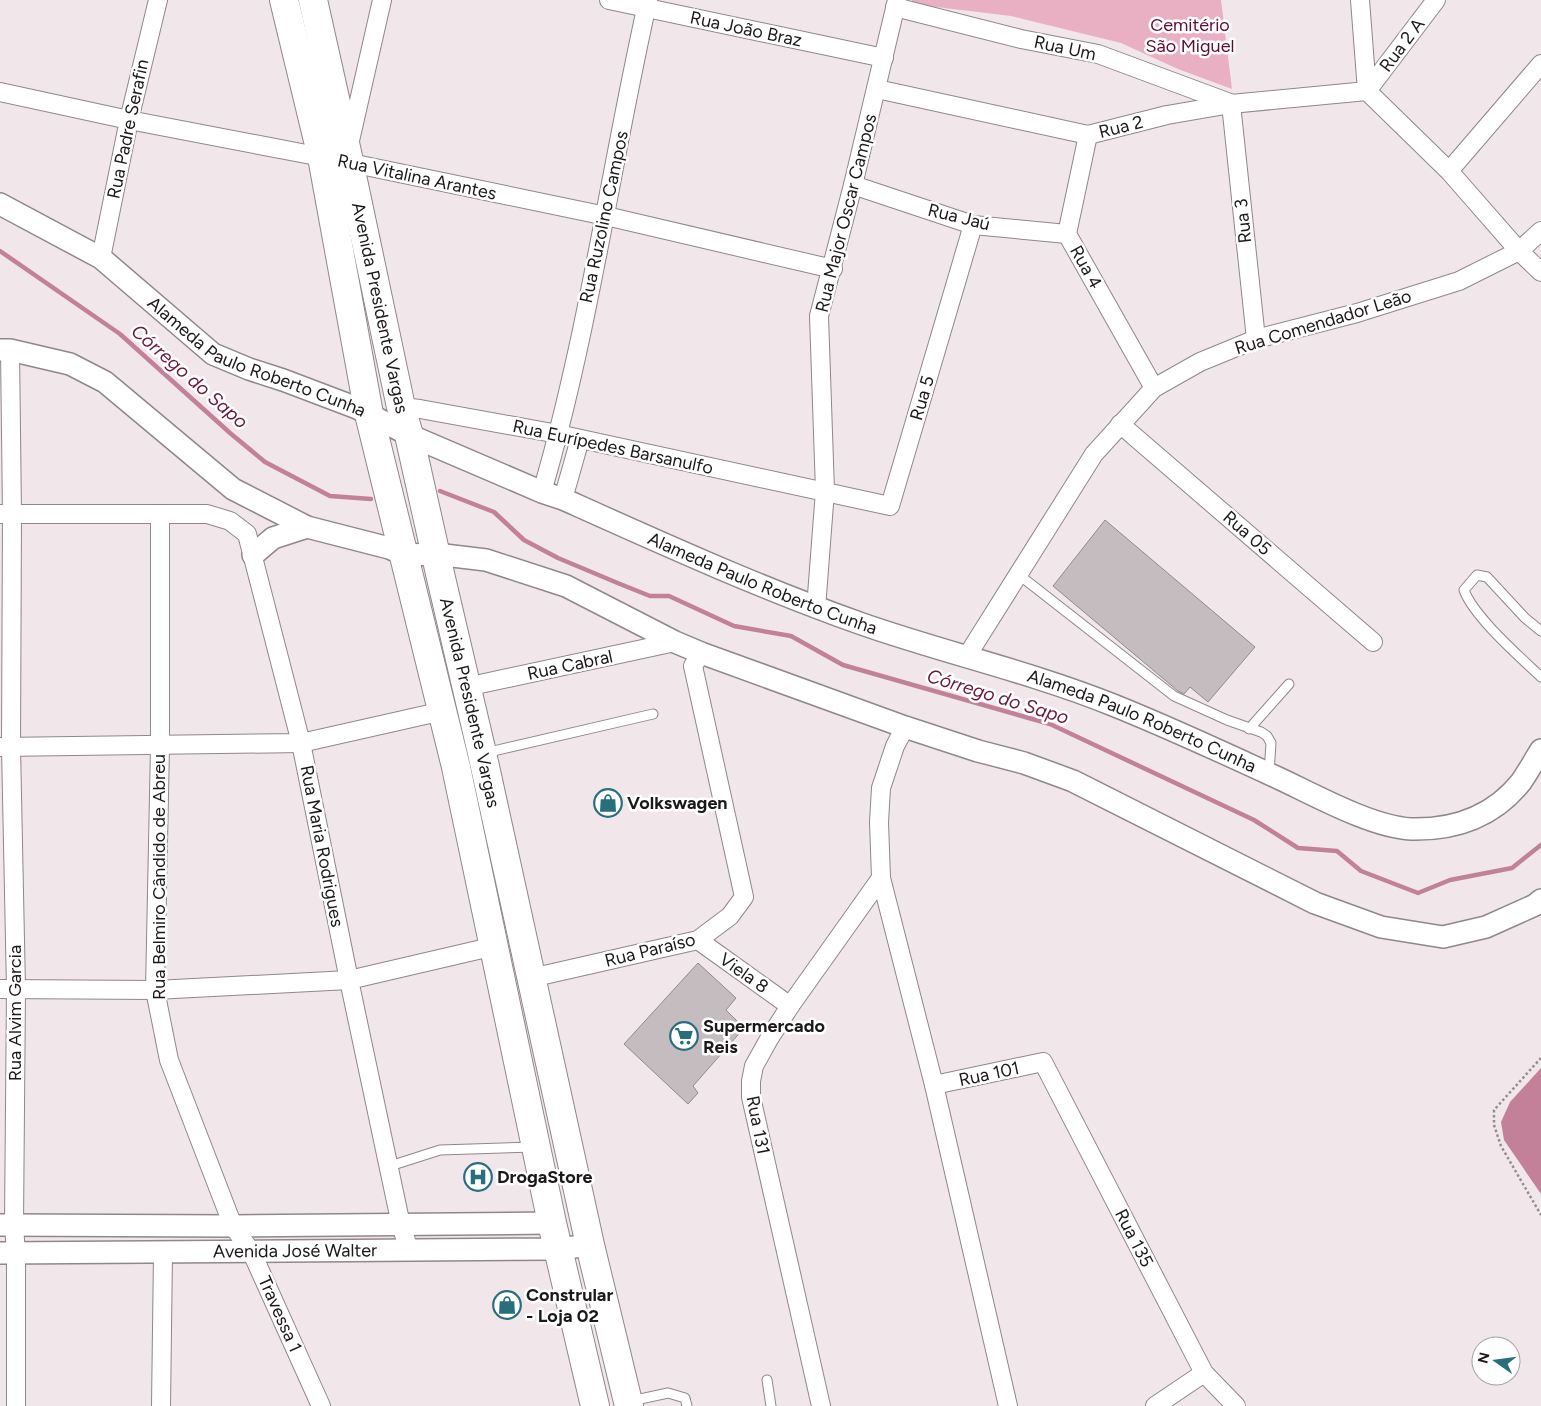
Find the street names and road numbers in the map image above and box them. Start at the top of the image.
street label: Rua João Braz [688,6,804,52]
street label: Rua 2 A [1375,14,1429,76]
street label: Rua Um [1032,31,1098,65]
street label: Rua Padre Serafin [102,57,154,201]
street label: Rua Major Oscar Campos [811,111,881,315]
street label: Rua 2 [1097,111,1145,143]
street label: Rua Ruzolino Campos [575,129,633,305]
street label: Rua Vitalina Arantes [336,149,498,205]
street label: Rua 3 [1230,198,1256,244]
street label: Rua Jaú [926,199,992,235]
street label: Avenida Presidente Vargas [347,200,413,416]
street label: Rua 4 [1065,241,1107,293]
street label: Rua Comendador Leão [1232,285,1414,359]
street label: Alameda Paulo Roberto Cunha [143,292,370,422]
street label: Rua 5 [905,373,939,423]
street label: Rua Eurípedes Barsanulfo [511,415,715,479]
street label: Rua 05 [1218,506,1276,560]
street label: Alameda Paulo Roberto Cunha [644,527,880,639]
street label: Avenida Presidente Vargas [435,595,505,810]
street label: Rua Cabral [525,645,615,685]
street label: Alameda Paulo Roberto Cunha [1025,665,1260,777]
street label: Rua Belmiro Cândido de Abreu [148,754,170,1000]
street label: Rua Maria Rodrigues [296,763,348,929]
street label: Rua Paraíso [602,928,698,972]
street label: Rua Alvim Garcia [4,945,26,1081]
street label: Viela 8 [715,948,773,998]
street label: Rua 101 [957,1057,1021,1091]
street label: Rua 131 [742,1094,774,1156]
street label: Rua 135 [1110,1205,1158,1271]
street label: Avenida José Walter [213,1239,377,1262]
street label: Travessa 1 [253,1273,307,1355]

